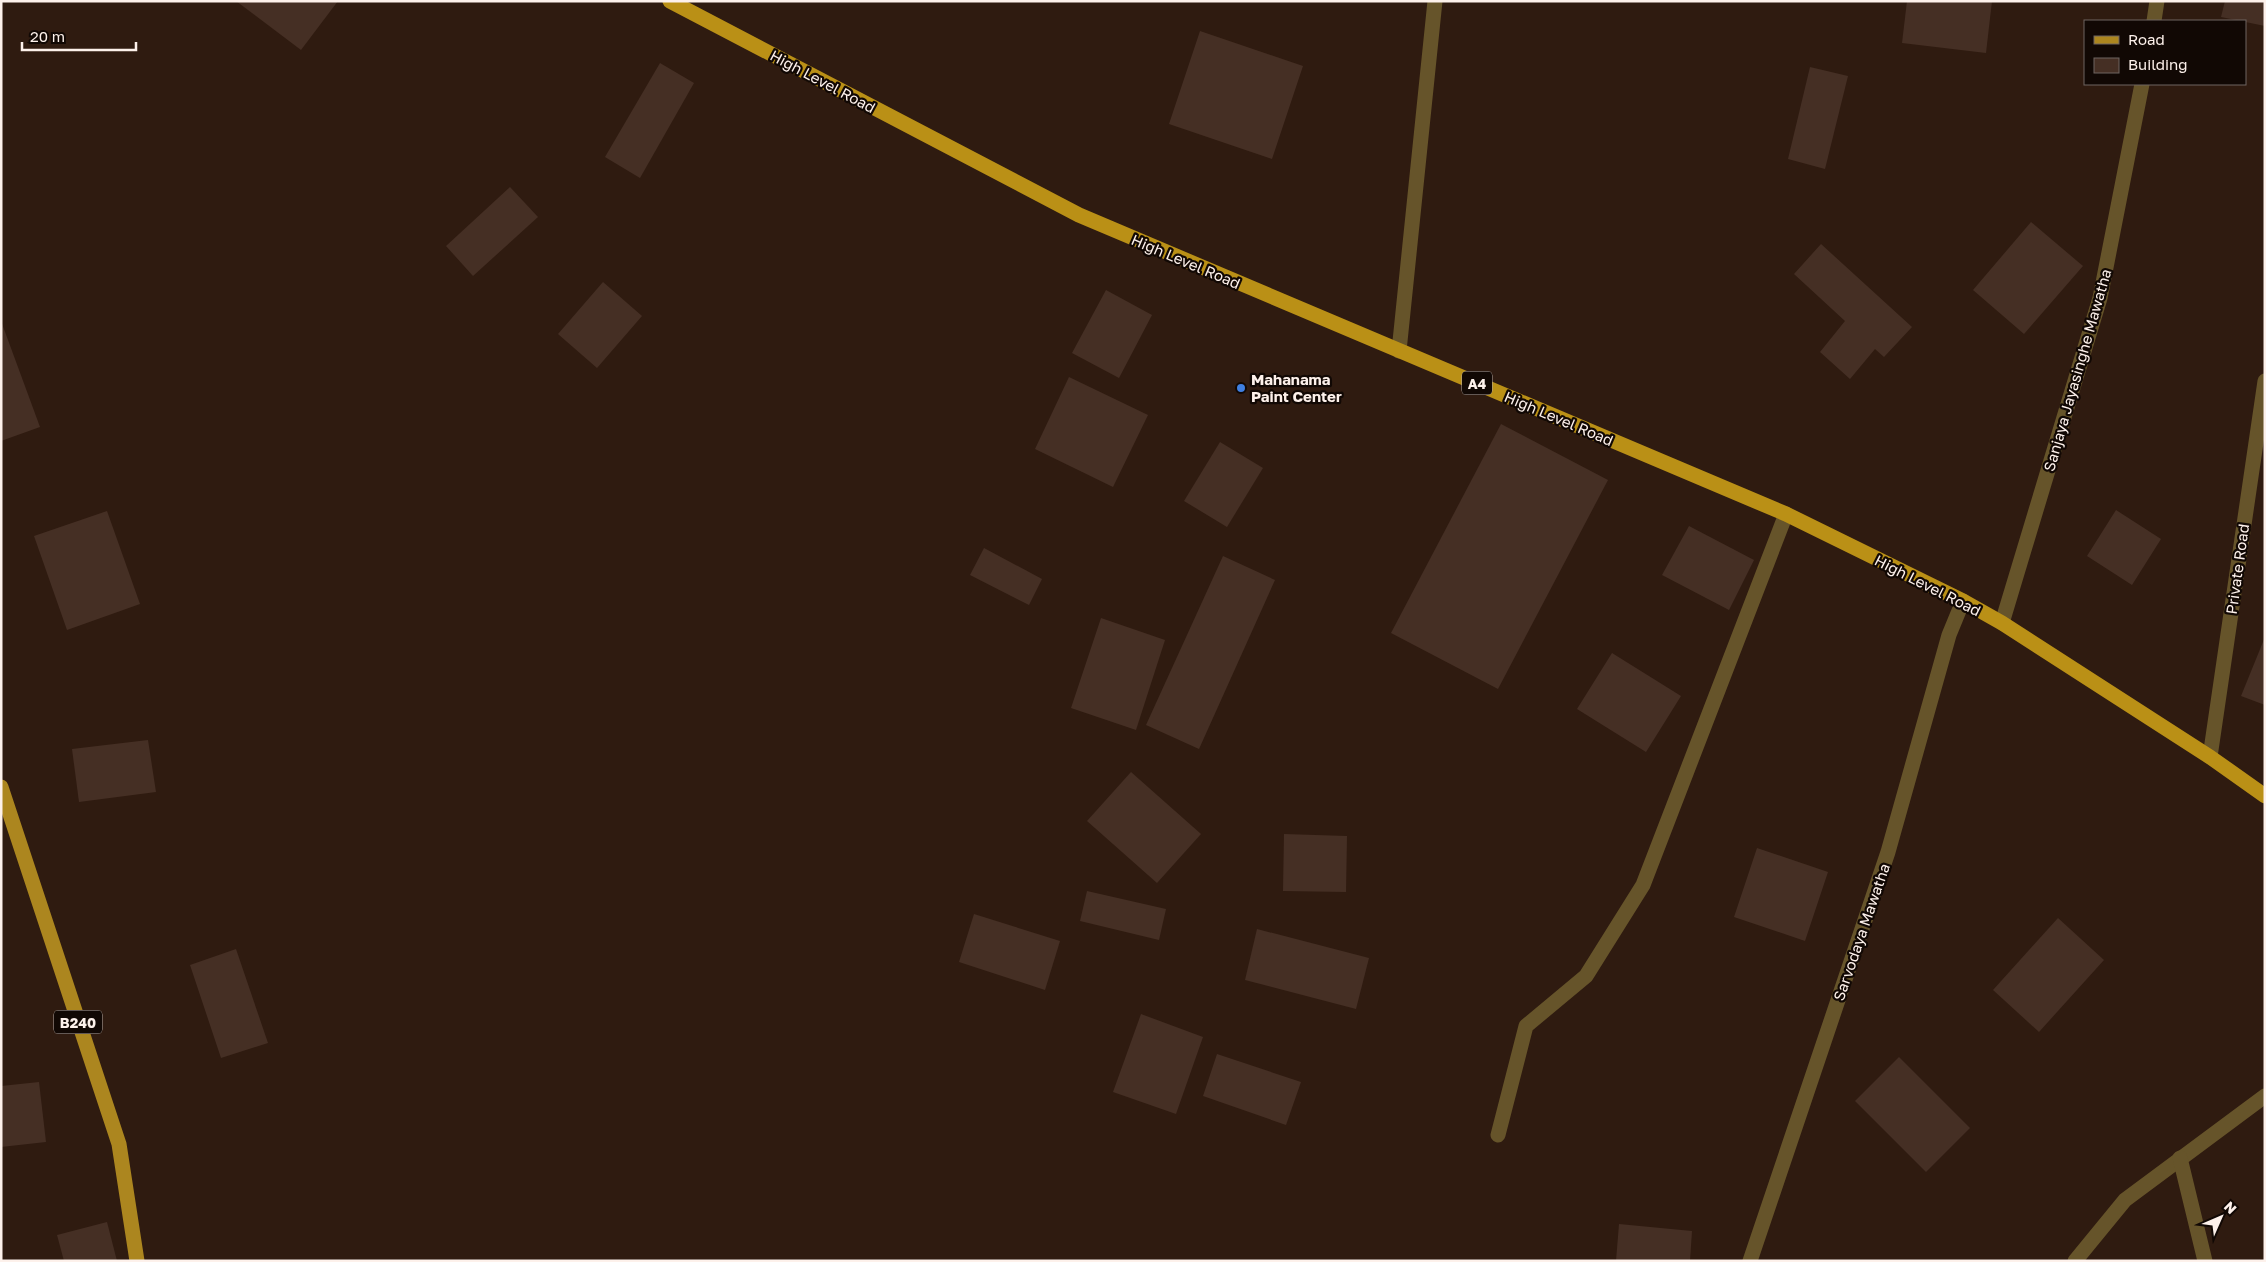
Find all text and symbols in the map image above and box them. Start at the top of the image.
scale bar [22,20,136,52]
legend [2084,20,2246,85]
text: 20 m [30,27,65,45]
text: Road [2128,30,2165,48]
street label: High Level Road [767,46,879,116]
text: Building [2128,55,2188,73]
street label: High Level Road [1129,230,1243,292]
street label: Sanjaya Jayasinghe Mawatha [2039,267,2115,473]
place label: Mahanama Paint Center [1251,370,1342,405]
road number: A4 [1462,372,1492,394]
marker: Mahanama Paint Center [1235,382,1247,394]
street label: High Level Road [1502,387,1616,449]
street label: Private Road [2222,523,2252,615]
street label: High Level Road [1872,551,1984,619]
street label: Sarvodaya Mawatha [1829,861,1893,1003]
road number: B240 [54,1010,102,1034]
north arrow [2196,1192,2246,1242]
text: N [2221,1198,2240,1217]

